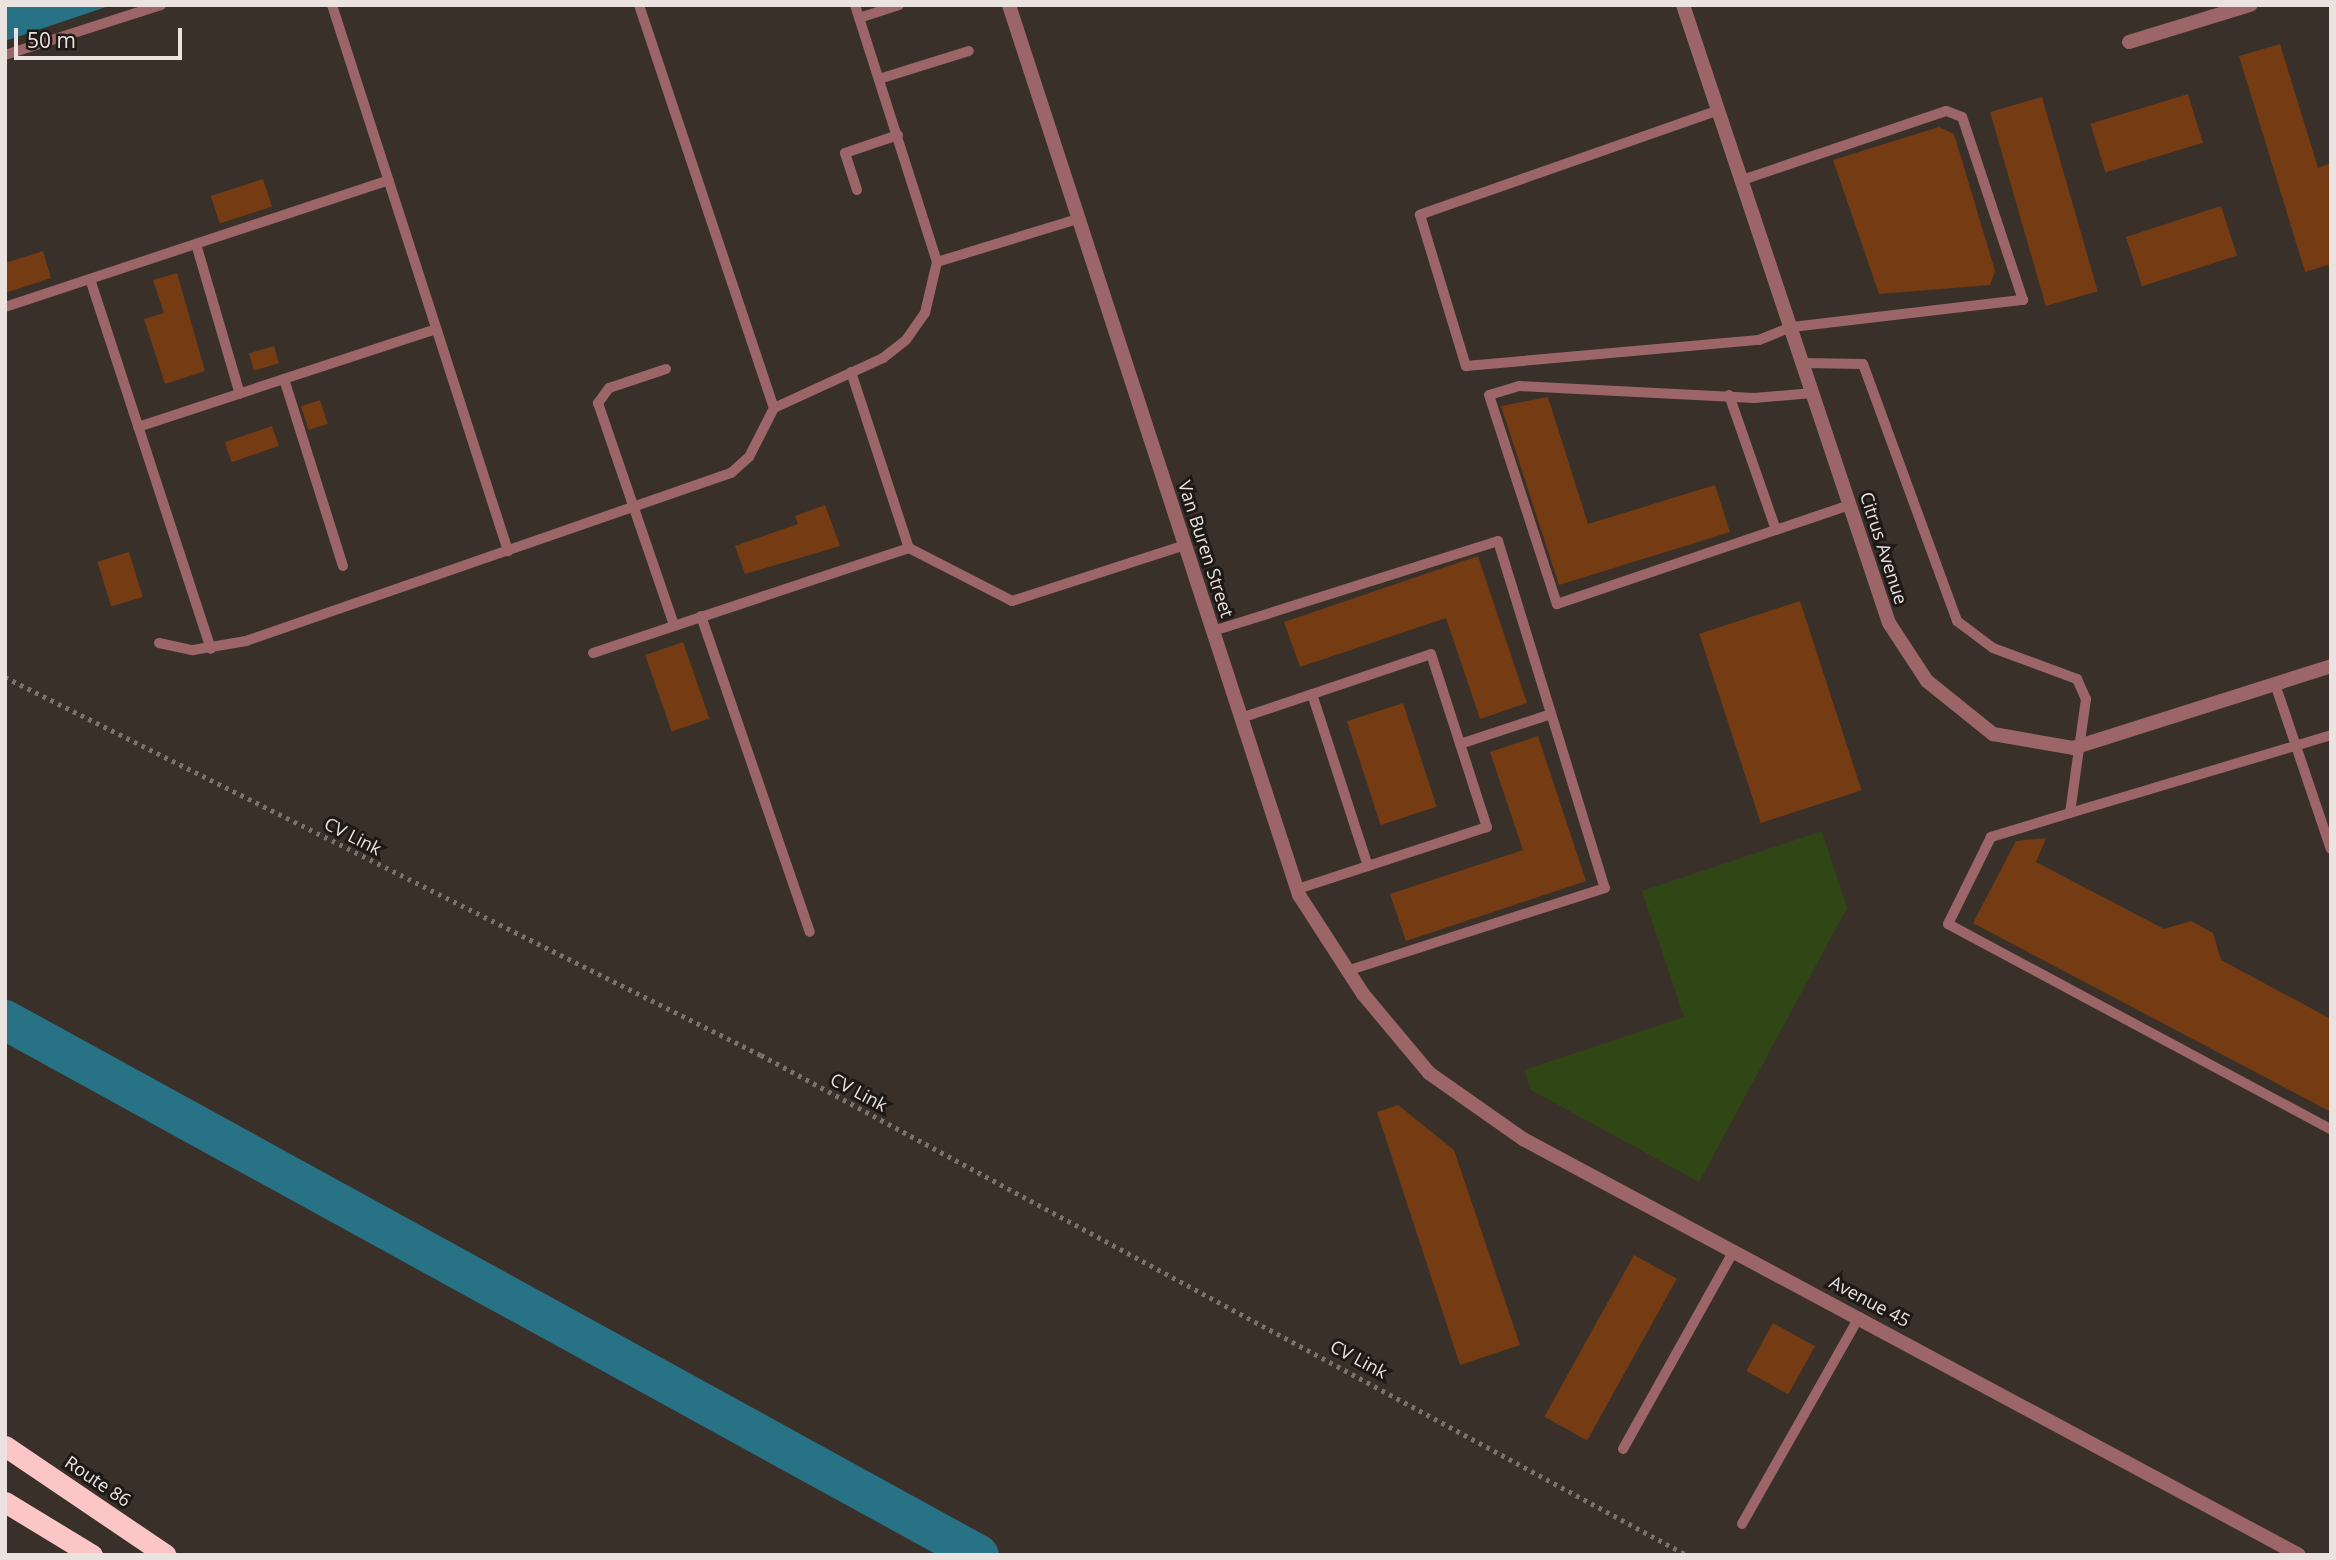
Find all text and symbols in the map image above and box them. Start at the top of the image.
scale bar [18,14,186,58]
text: 50 m [27,26,76,54]
street label: Van Buren Street [1174,478,1238,620]
street label: Citrus Avenue [1856,489,1912,607]
street label: CV Link [321,812,385,860]
street label: CV Link [827,1068,891,1116]
street label: Avenue 45 [1826,1271,1914,1331]
street label: CV Link [1327,1335,1391,1383]
street label: Route 86 [61,1451,135,1511]

